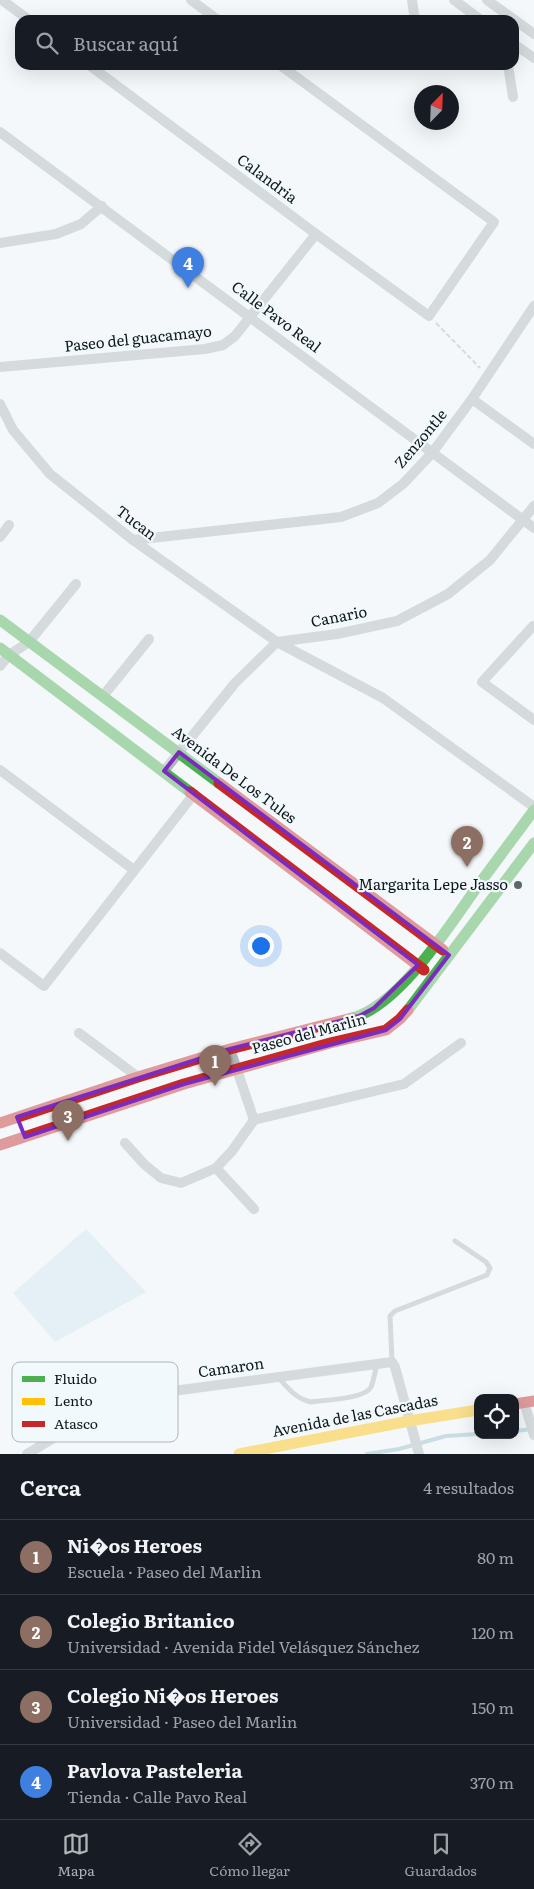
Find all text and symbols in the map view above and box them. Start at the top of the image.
search box [15,15,519,70]
icon: search [33,29,61,57]
text: Buscar aquí [73,29,178,57]
north arrow [414,85,459,130]
street label: Calandria [233,147,304,209]
pin: 4 [172,247,204,288]
street label: Calle Pavo Real [227,274,327,357]
street label: Paseo del guacamayo [63,318,213,357]
street label: Zenzontle [388,403,452,473]
street label: Tucan [112,499,162,545]
street label: Canario [309,599,369,632]
street label: Avenida De Los Tules [168,719,302,828]
pin: 2 [451,826,483,867]
place label: Margarita Lepe Jasso [358,872,508,895]
marker: Margarita Lepe Jasso [512,879,524,891]
your location [248,933,274,959]
street label: Paseo del Marlin [249,1006,368,1059]
pin: 1 [199,1045,231,1086]
pin: 3 [52,1100,84,1141]
street label: Camaron [196,1351,265,1383]
legend [12,1362,178,1442]
text: Fluido [54,1368,97,1388]
street label: Avenida de las Cascadas [270,1387,440,1442]
text: Lento [54,1390,93,1410]
map controls [474,1394,519,1439]
button: locate [474,1394,519,1439]
text: Atasco [54,1413,98,1433]
text: Cerca [20,1471,81,1502]
text: 4 resultados [423,1475,514,1499]
text: Ni�os Heroes [67,1531,202,1559]
text: 1 [33,1545,39,1569]
text: 80 m [477,1545,514,1569]
text: Escuela · Paseo del Marlin [67,1559,262,1583]
text: Colegio Britanico [67,1606,235,1634]
text: 2 [32,1620,40,1644]
text: 120 m [471,1620,514,1644]
text: Universidad · Avenida Fidel Velásquez Sánchez [67,1634,420,1658]
text: Colegio Ni�os Heroes [67,1681,279,1709]
text: 3 [32,1695,40,1719]
text: 150 m [471,1695,514,1719]
text: Universidad · Paseo del Marlin [67,1709,297,1733]
text: Pavlova Pasteleria [67,1756,243,1784]
text: 4 [31,1770,41,1794]
text: 370 m [470,1770,514,1794]
text: Tienda · Calle Pavo Real [67,1784,247,1808]
tab: Mapa [57,1830,95,1880]
tab: Cómo llegar [209,1830,290,1880]
tab: Guardados [405,1830,477,1880]

